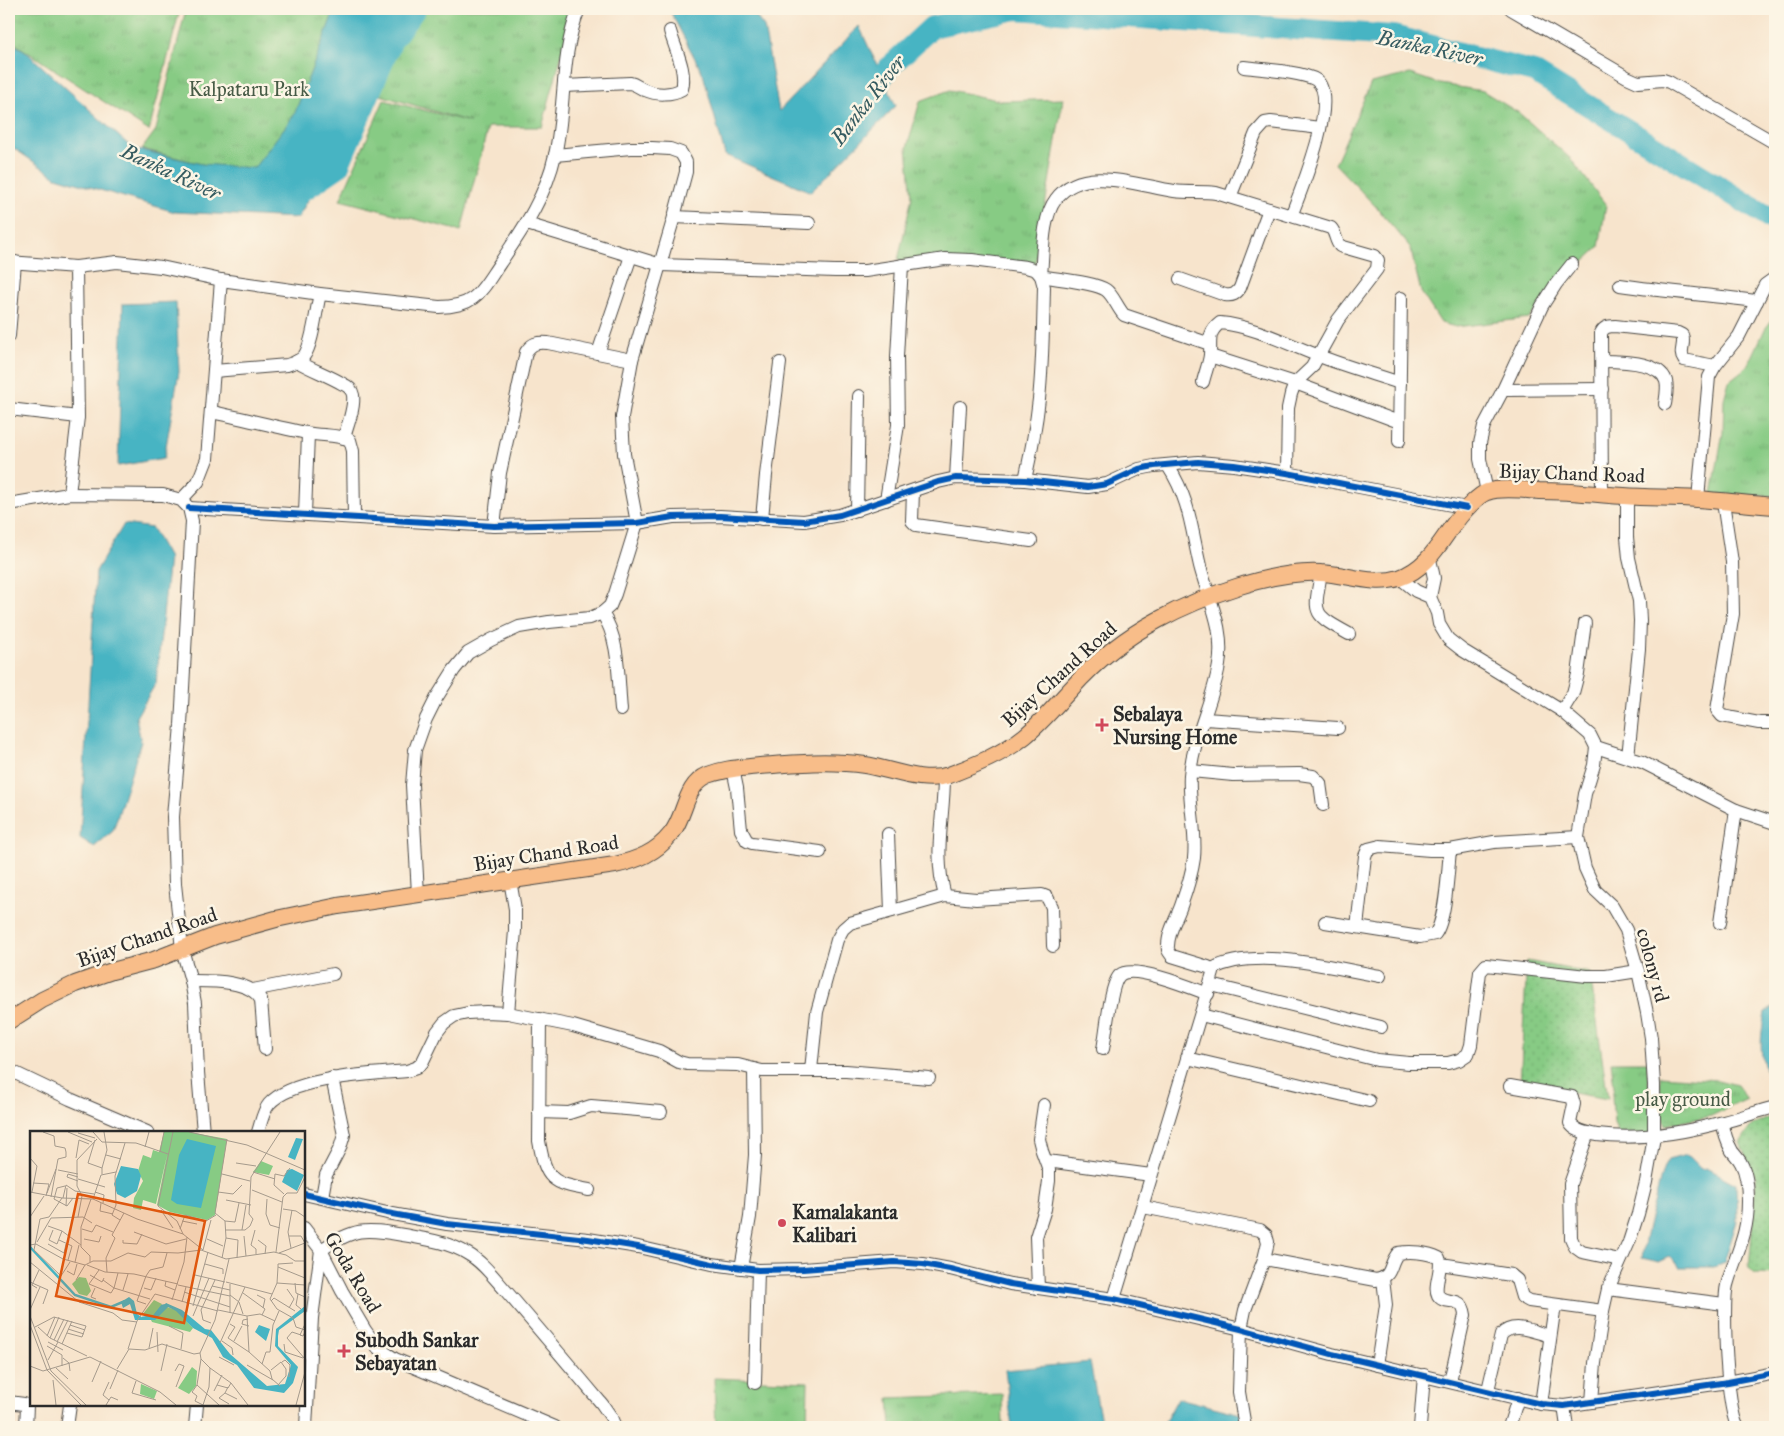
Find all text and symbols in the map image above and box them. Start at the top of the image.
water label: Banka River [1374,24,1486,72]
water label: Banka River [824,49,912,151]
park label: Kalpataru Park [189,77,310,101]
water label: Banka River [116,137,226,207]
street label: Bijay Chand Road [1498,458,1646,488]
street label: Bijay Chand Road [997,616,1121,732]
place label: Sebalaya Nursing Home [1113,702,1238,750]
marker: Sebalaya Nursing Home [1095,718,1109,732]
street label: Bijay Chand Road [472,830,620,876]
street label: Bijay Chand Road [74,902,220,972]
street label: colony rd [1632,925,1674,1005]
park label: play ground [1634,1087,1731,1112]
inset map [30,1131,305,1406]
place label: Kamalakanta Kalibari [792,1200,898,1247]
marker: Kamalakanta Kalibari [776,1217,788,1229]
street label: Goda Road [319,1227,387,1317]
place label: Subodh Sankar Sebayatan [355,1328,479,1376]
marker: Subodh Sankar Sebayatan [337,1344,351,1358]

